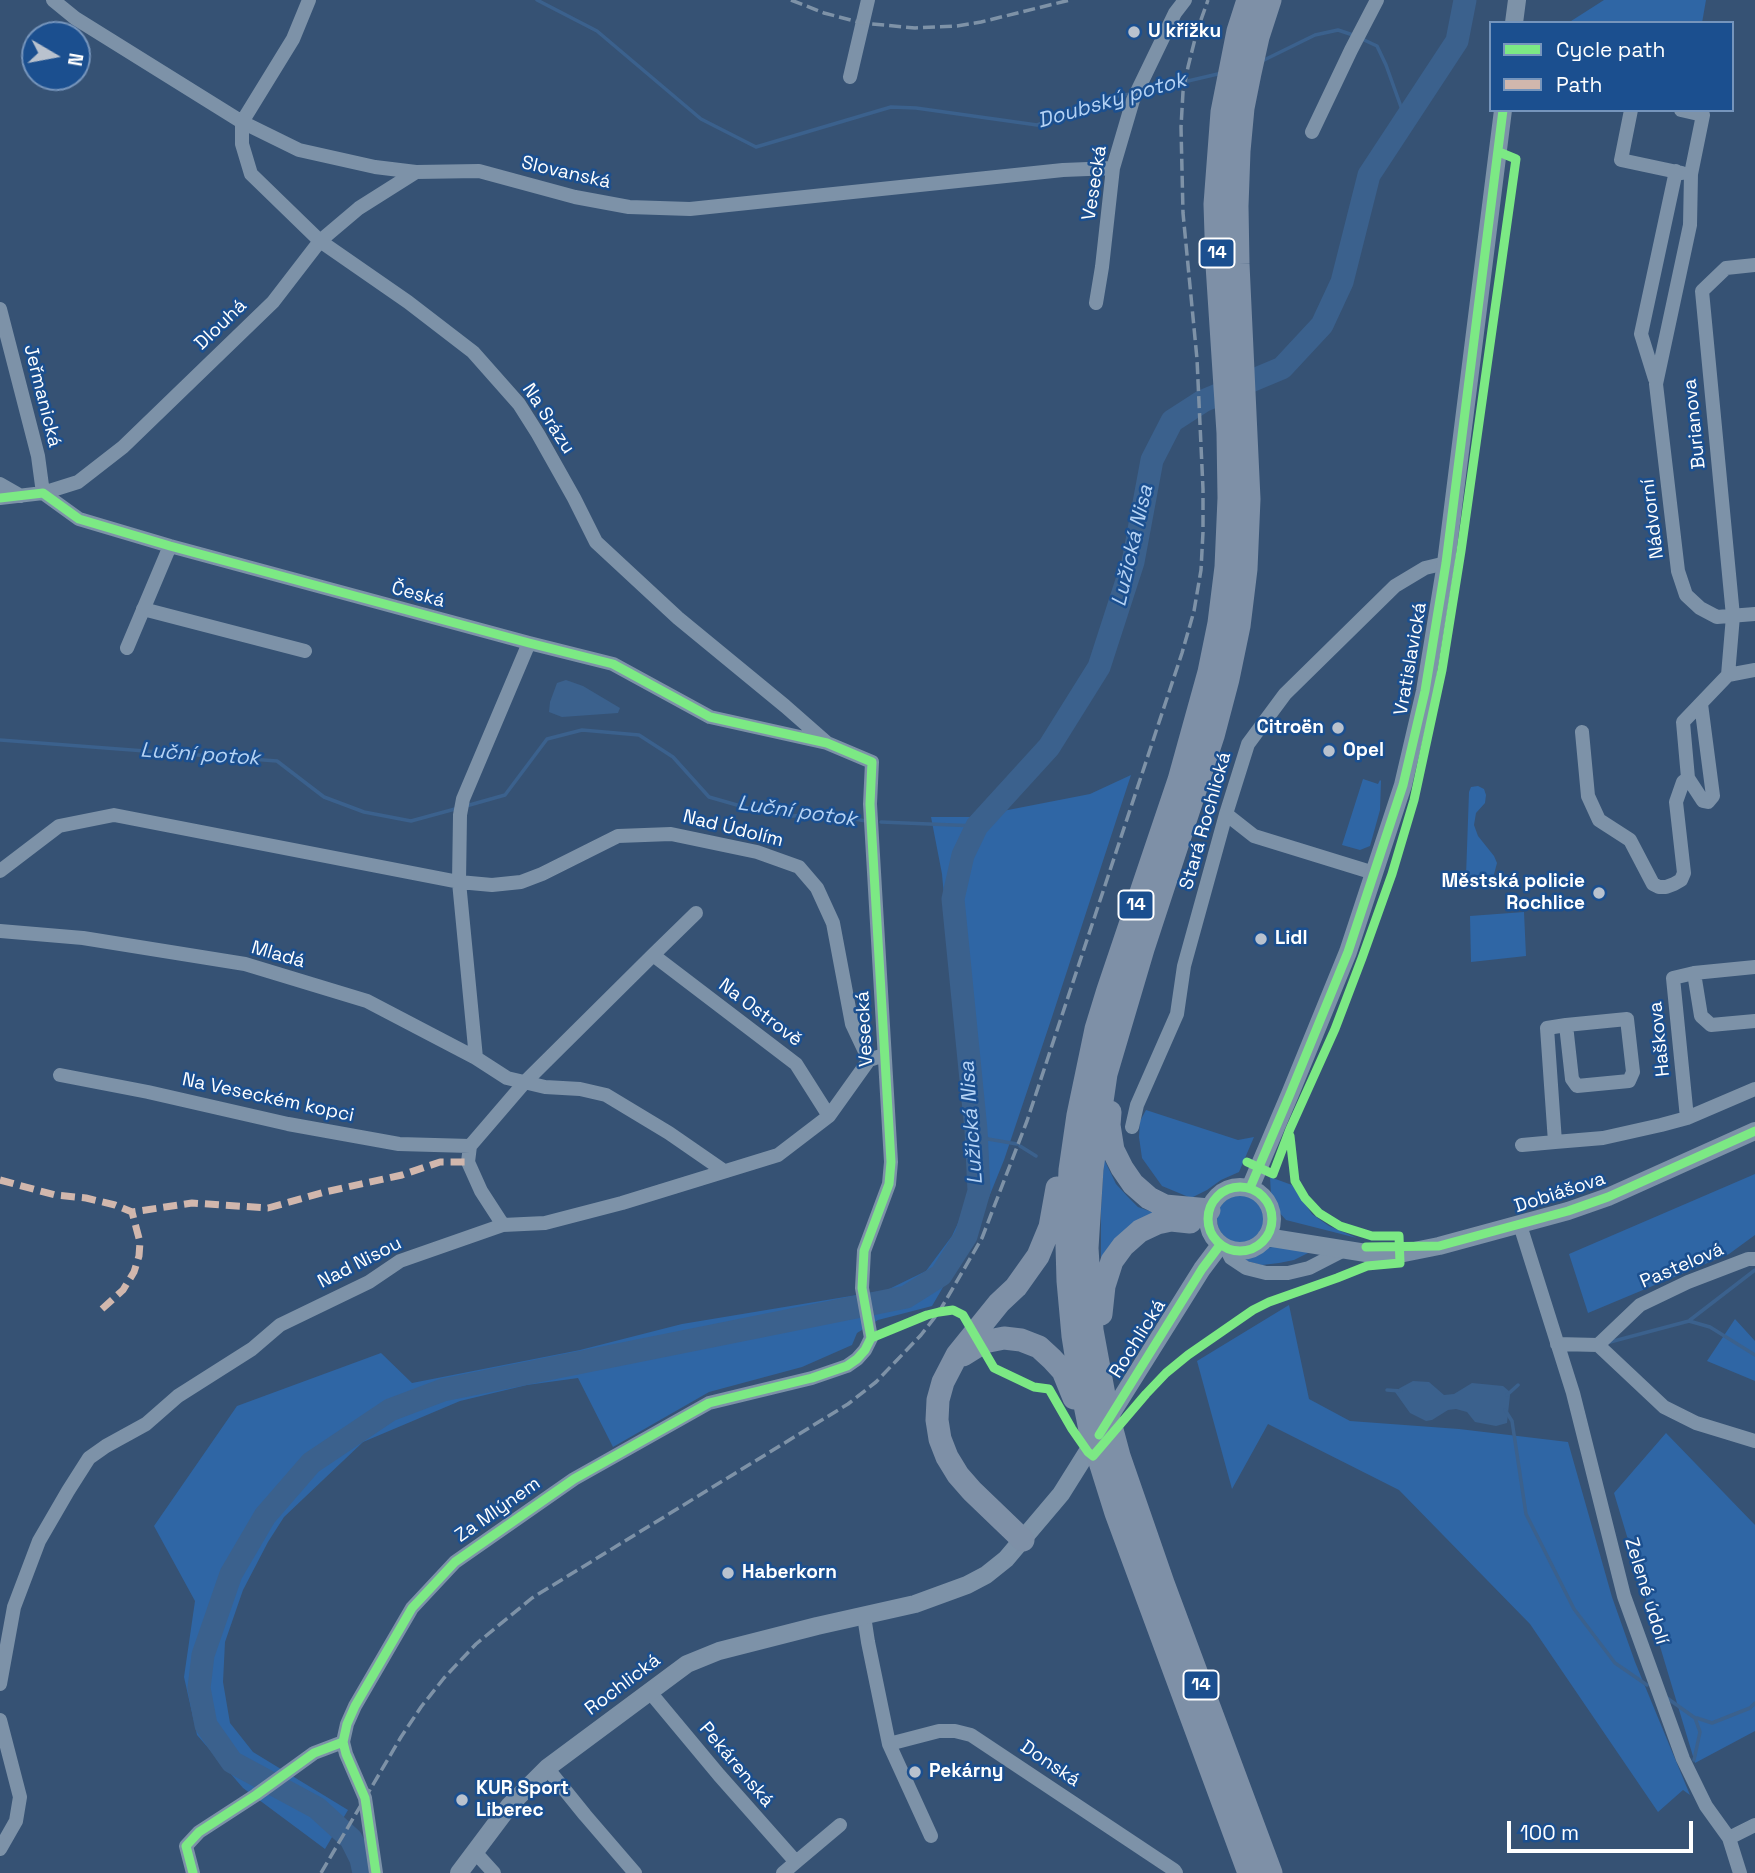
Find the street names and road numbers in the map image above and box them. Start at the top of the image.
street label: Vesecká [1078,144,1112,222]
street label: Slovanská [519,152,613,194]
road number: 14 [1200,239,1234,268]
street label: Dlouhá [190,295,252,355]
street label: Jeřmanická [18,342,66,450]
street label: Burianova [1679,378,1711,470]
street label: Na Srázu [517,380,579,458]
street label: Nádvorní [1637,478,1669,560]
street label: Česká [389,577,447,613]
street label: Vratislavická [1390,601,1432,717]
street label: Stará Rochlická [1175,749,1237,893]
street label: Nad Údolím [680,806,786,852]
road number: 14 [1118,890,1154,920]
street label: Mladá [248,936,308,974]
street label: Na Ostrově [714,974,806,1052]
street label: Vesecká [852,991,878,1067]
street label: Haškova [1645,1000,1675,1078]
street label: Na Veseckém kopci [180,1069,356,1127]
street label: Dobiášova [1512,1168,1608,1218]
street label: Nad Nisou [314,1232,406,1294]
street label: Pastelová [1637,1238,1727,1294]
street label: Rochlická [1105,1295,1171,1383]
street label: Za Mlýnem [451,1472,545,1548]
street label: Zelené údolí [1619,1535,1673,1647]
street label: Rochlická [581,1649,665,1721]
road number: 14 [1184,1670,1218,1700]
street label: Pekárenská [694,1718,778,1812]
street label: Donská [1016,1736,1084,1792]

